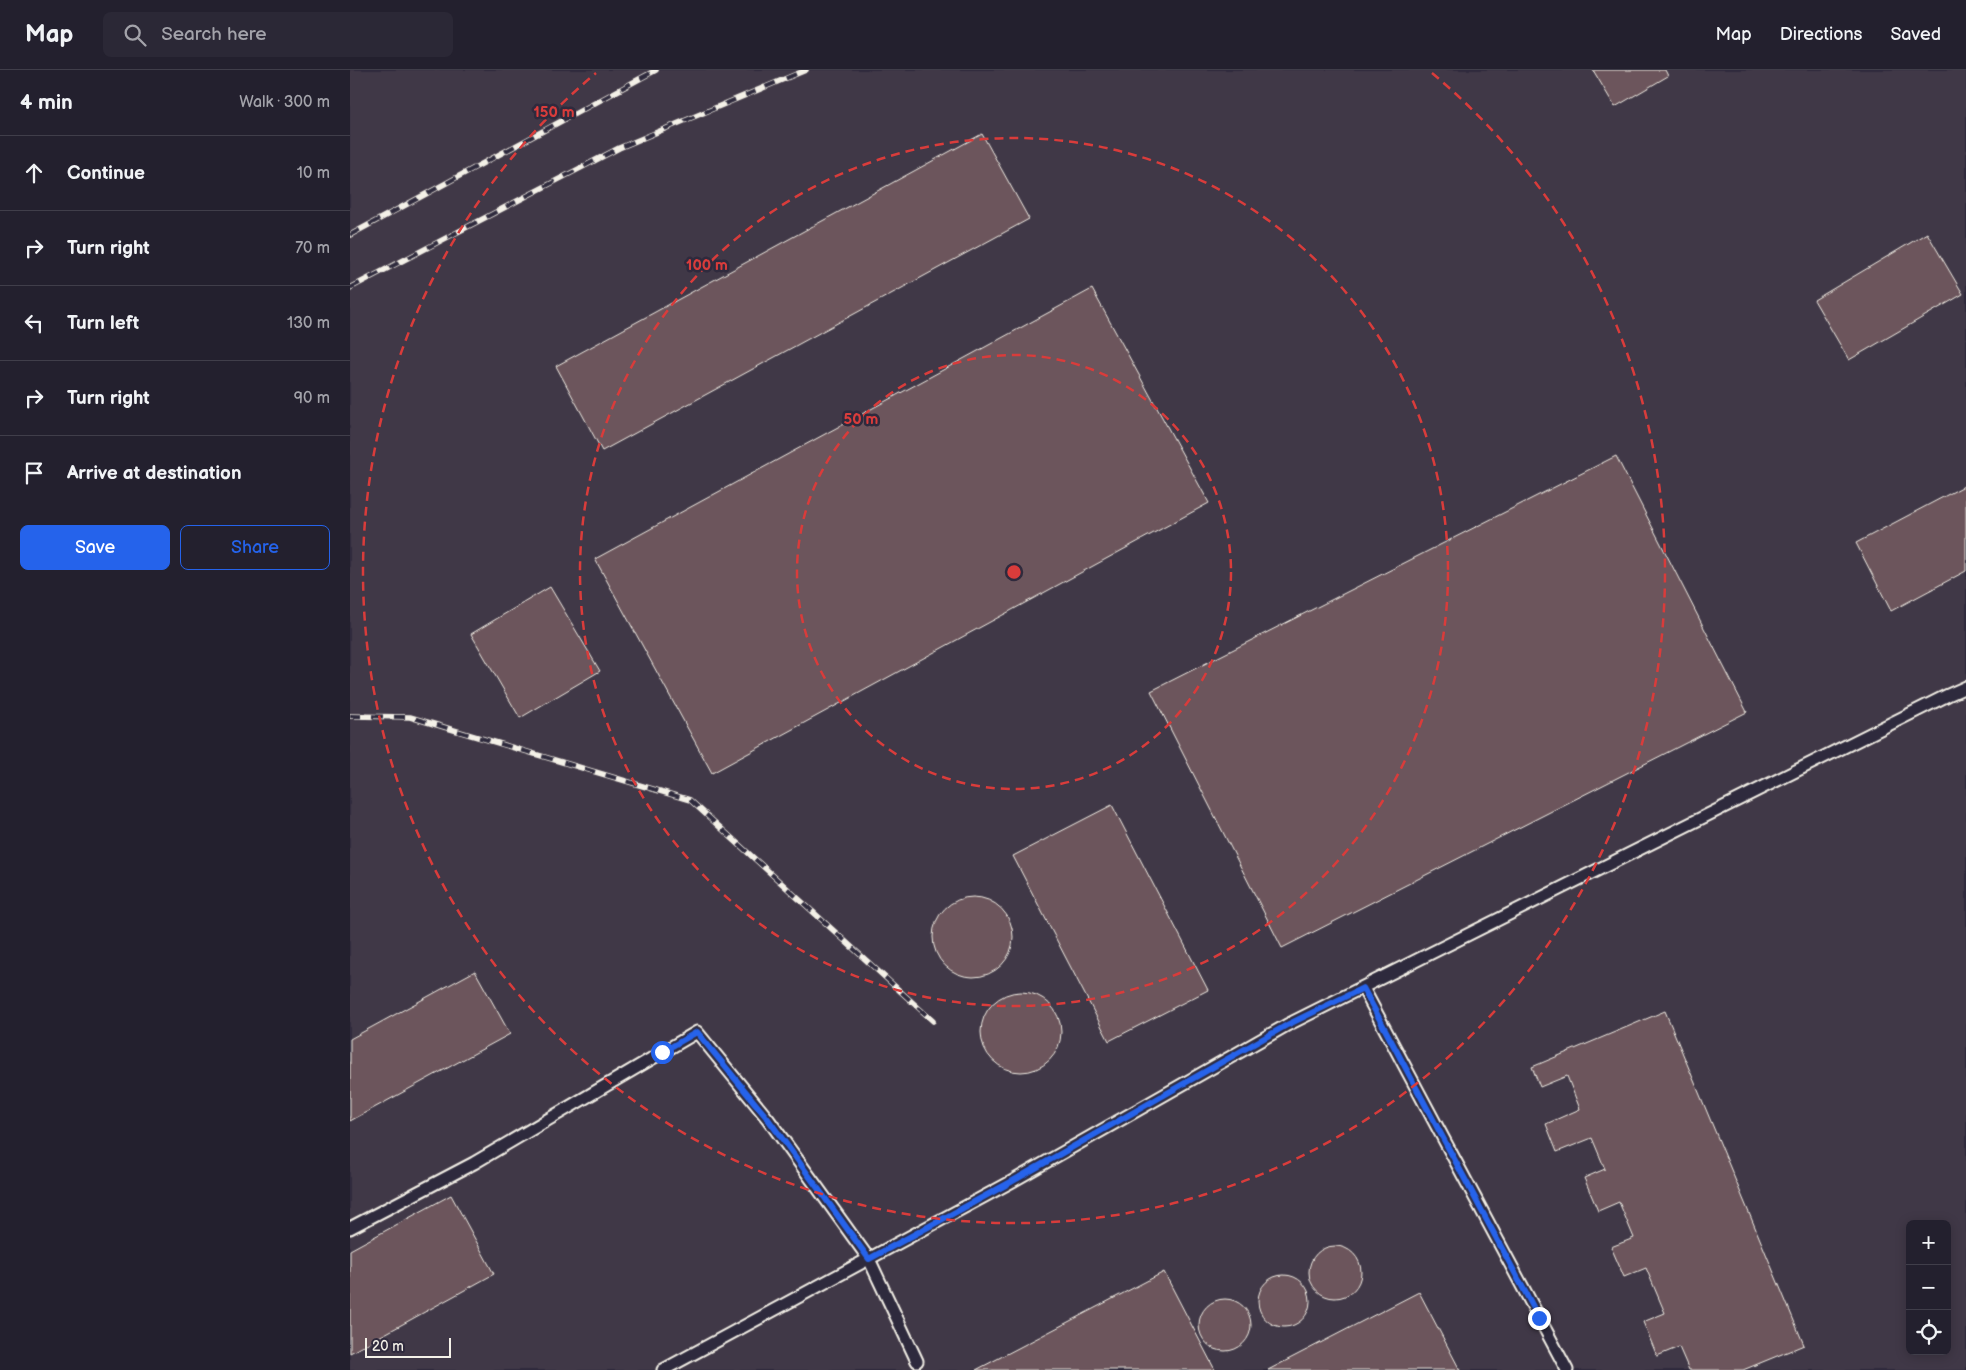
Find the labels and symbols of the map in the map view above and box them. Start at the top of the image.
text: 150 m [533,103,575,122]
text: 100 m [686,256,728,275]
text: 50 m [844,410,879,429]
centre of rings [1005,563,1023,581]
route start [651,1041,674,1064]
route end [1528,1307,1551,1330]
scale bar [365,1335,451,1358]

